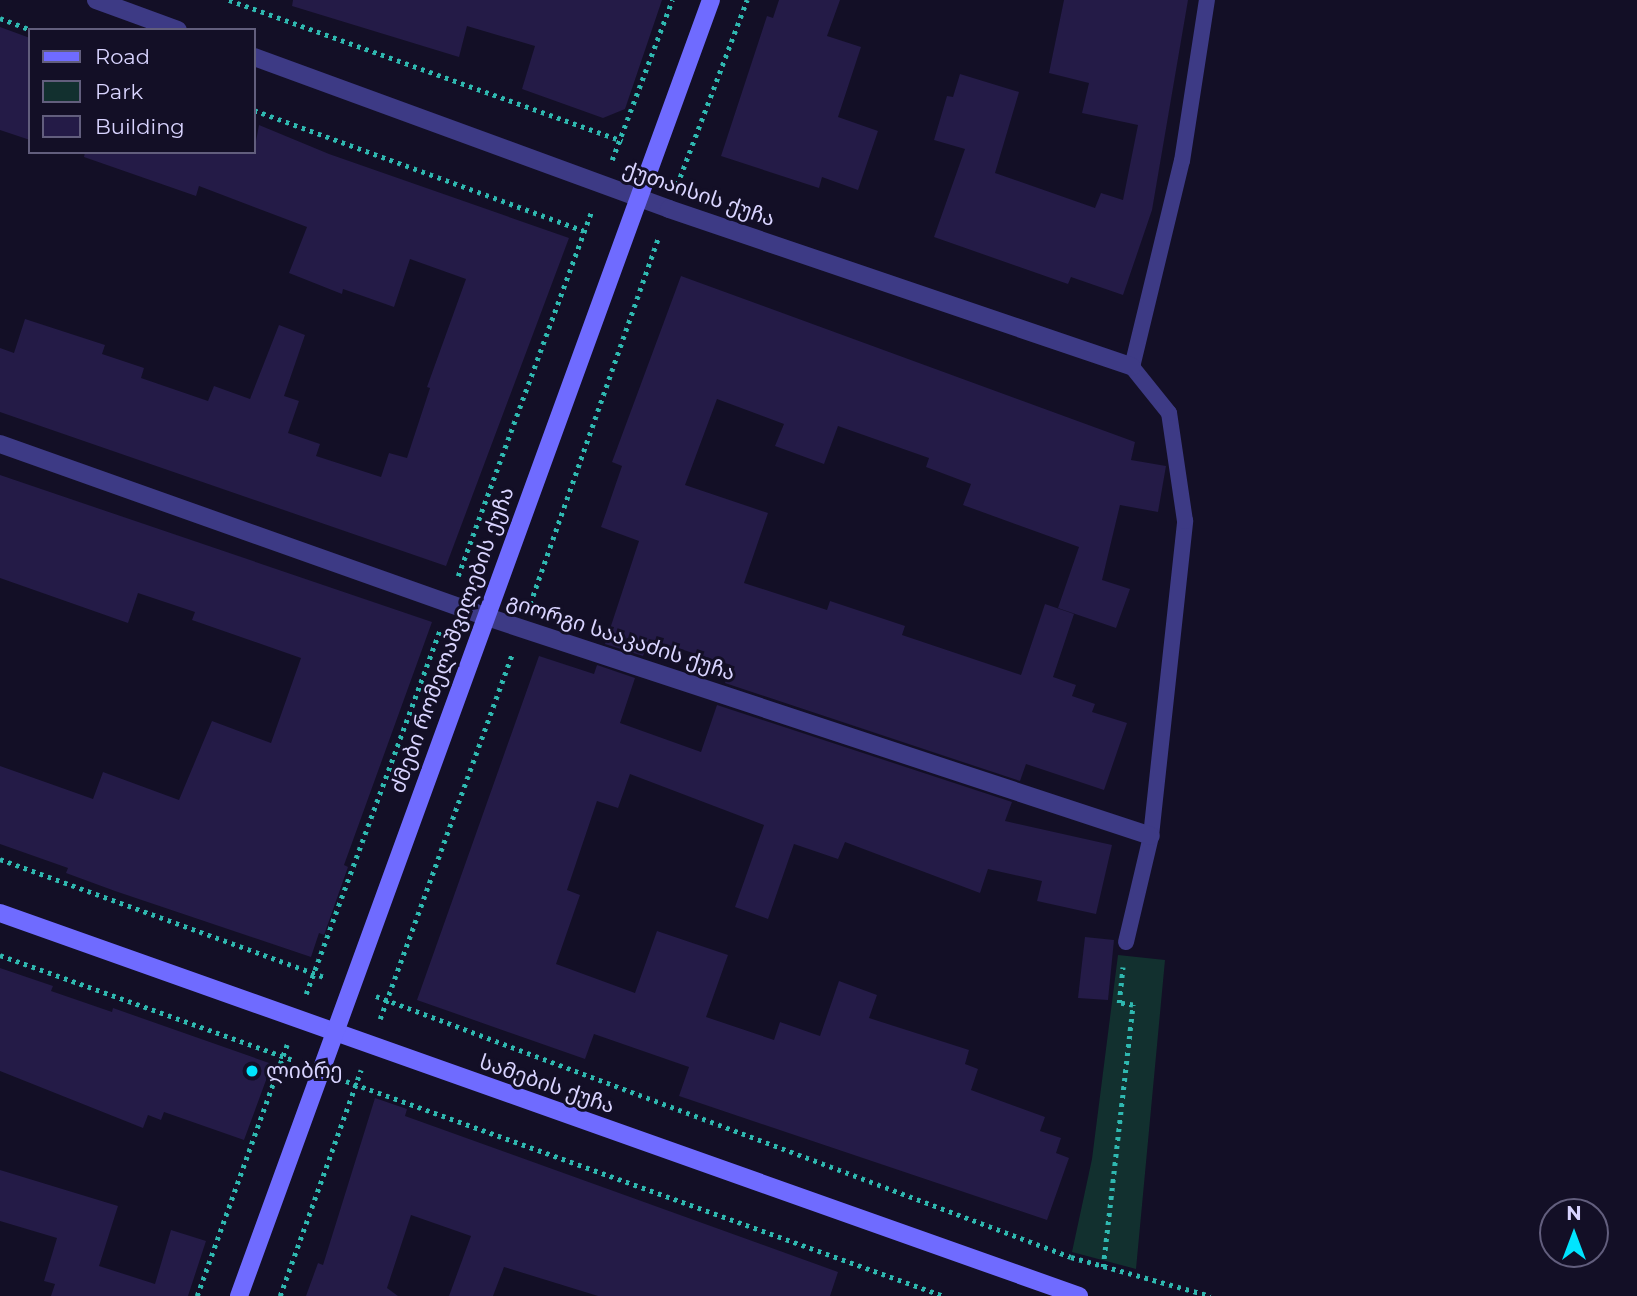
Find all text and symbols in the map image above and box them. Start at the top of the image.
legend [28,28,256,154]
text: Road [95,44,150,69]
text: Park [95,79,143,104]
text: Building [95,114,185,139]
street label: ქუთაისის ქუჩა [620,156,778,232]
street label: ძმები რომელაშვილების ქუჩა [385,484,519,796]
street label: გიორგი სააკაძის ქუჩა [504,588,738,686]
street label: სამების ქუჩა [476,1049,618,1119]
place label: ლიბრე [266,1058,343,1084]
marker: ლიბრე [244,1063,260,1079]
north arrow [1539,1198,1609,1268]
text: N [1566,1202,1582,1225]

